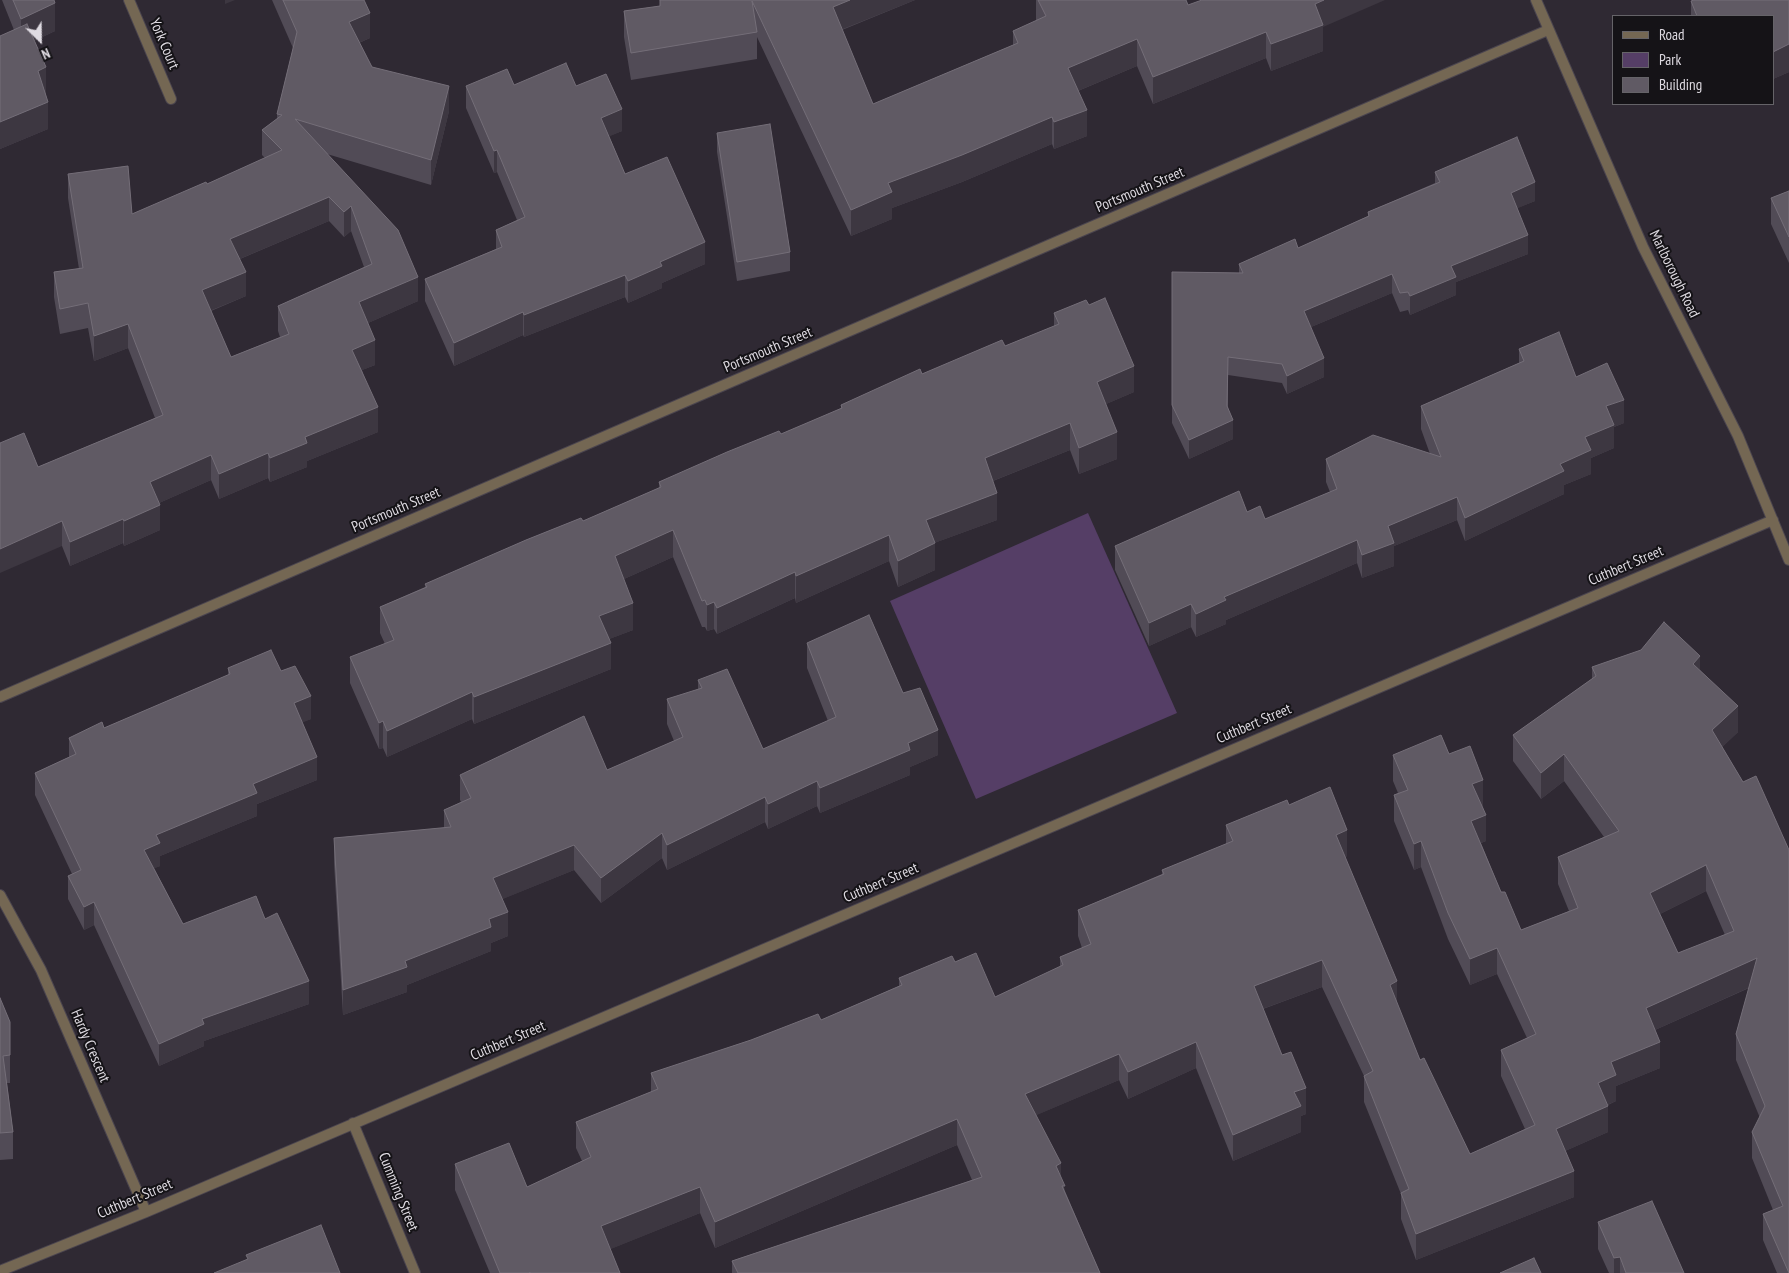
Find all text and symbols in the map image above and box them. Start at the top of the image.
north arrow [15,15,65,65]
legend [1612,15,1774,105]
street label: York Court [145,16,183,72]
text: Road [1659,25,1685,44]
text: N [39,44,53,64]
text: Park [1659,50,1681,69]
text: Building [1659,75,1702,94]
street label: Portsmouth Street [1093,163,1187,217]
street label: Marlborough Road [1645,227,1703,321]
street label: Portsmouth Street [721,323,815,377]
street label: Portsmouth Street [349,483,443,537]
street label: Cuthbert Street [1586,542,1666,590]
street label: Cuthbert Street [1214,700,1294,748]
street label: Cuthbert Street [841,859,921,907]
street label: Hardy Crescent [67,1007,113,1085]
street label: Cuthbert Street [468,1017,548,1065]
street label: Cumming Street [374,1150,422,1234]
street label: Cuthbert Street [95,1175,175,1223]

